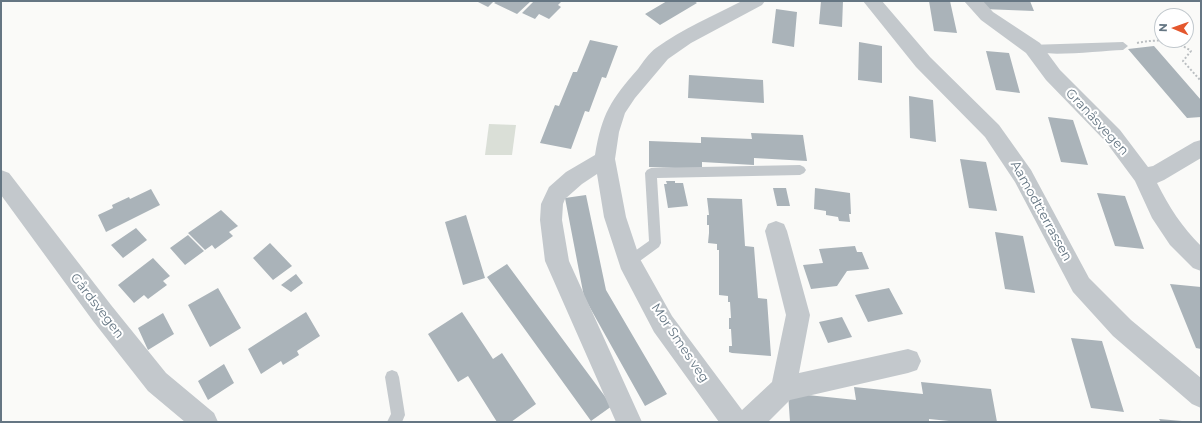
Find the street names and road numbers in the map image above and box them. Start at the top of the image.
street label: Granåsvegen [1062,85,1132,159]
street label: Aamodtterrassen [1007,158,1075,264]
street label: Gårdsvegen [67,270,127,342]
street label: Mor Smes veg [648,300,712,386]

